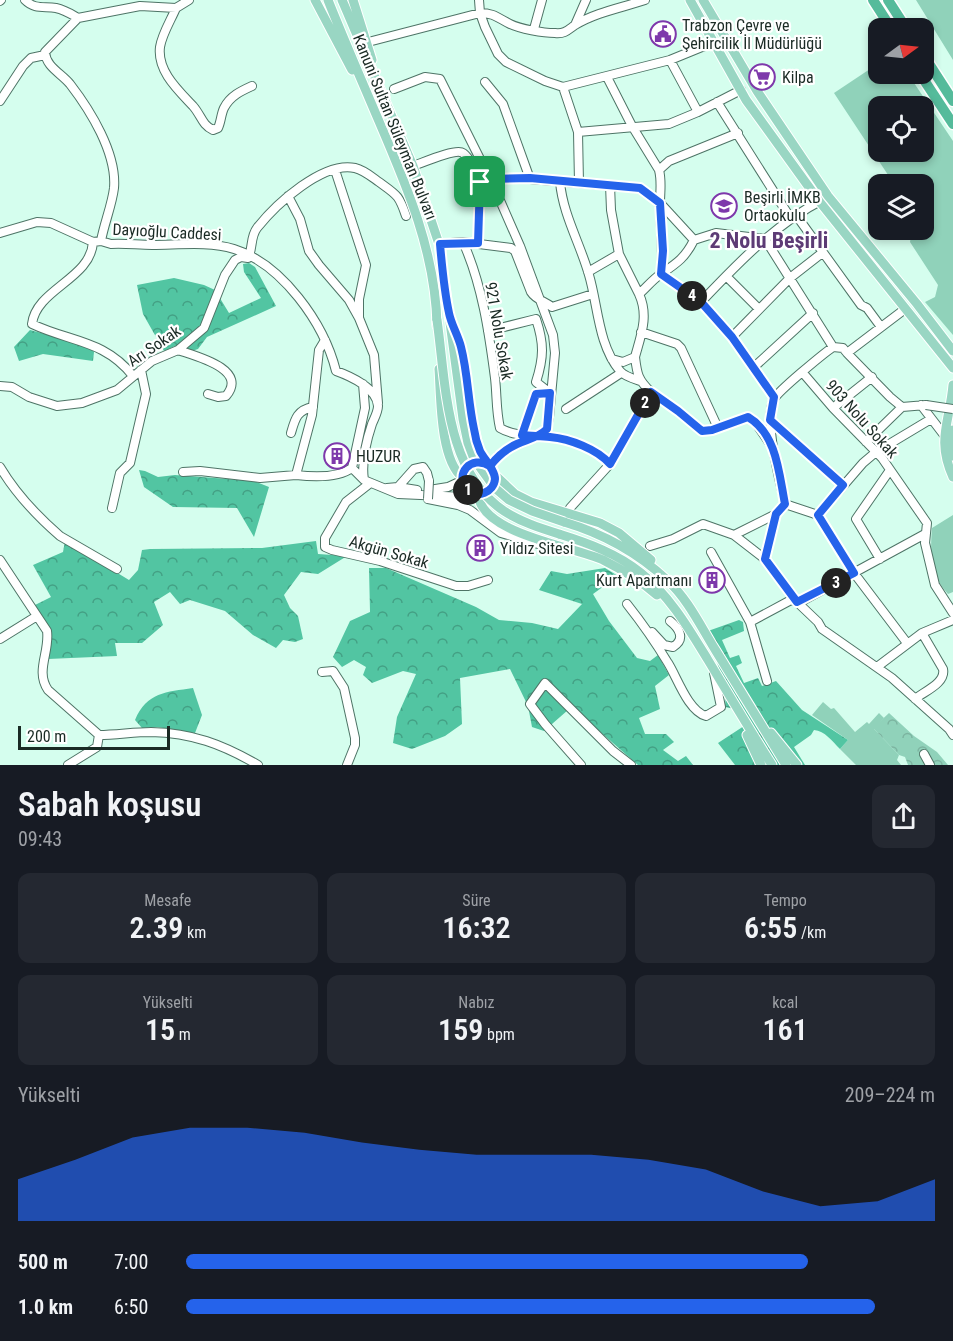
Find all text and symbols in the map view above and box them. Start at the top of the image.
place label: Trabzon Çevre ve Şehircilik İl Müdürlüğü [682,16,822,53]
north arrow [868,18,934,84]
map controls [868,18,934,240]
public building icon: Trabzon Çevre ve Şehircilik İl Müdürlüğü [648,19,678,49]
street label: Kanuni Sultan Süleyman Bulvarı [349,31,441,223]
supermarket icon: Kilpa [747,62,777,92]
place label: Kilpa [782,68,814,87]
button: locate [868,96,934,162]
pin [454,156,505,207]
icon: arrive [463,165,496,198]
button: layers [868,174,934,240]
place label: Beşirli İMKB Ortaokulu [744,188,821,225]
school or university icon: Beşirli İMKB Ortaokulu [709,191,739,221]
street label: Dayıoğlu Caddesi [112,220,222,244]
district label: 2 Nolu Beşirli [710,228,828,253]
street label: 921 Nolu Sokak [481,281,517,382]
pin: 4 [677,281,707,311]
text: 4 [688,286,696,305]
street label: Arı Sokak [124,321,185,371]
street label: 903 Nolu Sokak [822,376,903,463]
pin: 2 [630,388,660,418]
text: 2 [641,393,649,412]
building icon: HUZUR [322,441,352,471]
place label: HUZUR [356,447,401,466]
pin: 1 [453,475,483,505]
text: 1 [464,480,472,499]
street label: Akgün Sokak [347,532,432,573]
building icon: Yıldız Sitesi [465,533,495,563]
place label: Yıldız Sitesi [500,539,573,558]
building icon: Kurt Apartmanı [697,565,727,595]
pin: 3 [821,568,851,598]
place label: Kurt Apartmanı [596,571,692,590]
text: 3 [832,573,840,592]
scale bar [18,723,170,750]
text: 200 m [27,727,66,746]
text: Sabah koşusu [18,785,201,824]
button: share [872,785,935,848]
text: 09:43 [18,827,62,851]
text: Mesafe [144,891,191,910]
text: Süre [462,891,491,910]
text: Tempo [764,891,807,910]
text: 2.39 [129,910,183,945]
text: 16:32 [442,910,511,945]
text: 6:55 [744,910,797,945]
text: km [183,923,206,942]
text: /km [797,923,826,942]
text: Yükselti [143,993,193,1012]
text: Nabız [458,993,495,1012]
text: kcal [772,993,798,1012]
text: 15 [145,1012,175,1047]
text: 159 [438,1012,483,1047]
text: 161 [763,1012,808,1047]
text: m [175,1025,191,1044]
text: bpm [483,1025,515,1044]
text: Yükselti [18,1083,80,1107]
text: 209–224 m [845,1083,935,1107]
text: 500 m [18,1250,68,1274]
text: 7:00 [114,1250,148,1274]
text: 1.0 km [18,1295,73,1319]
text: 6:50 [114,1295,148,1319]

